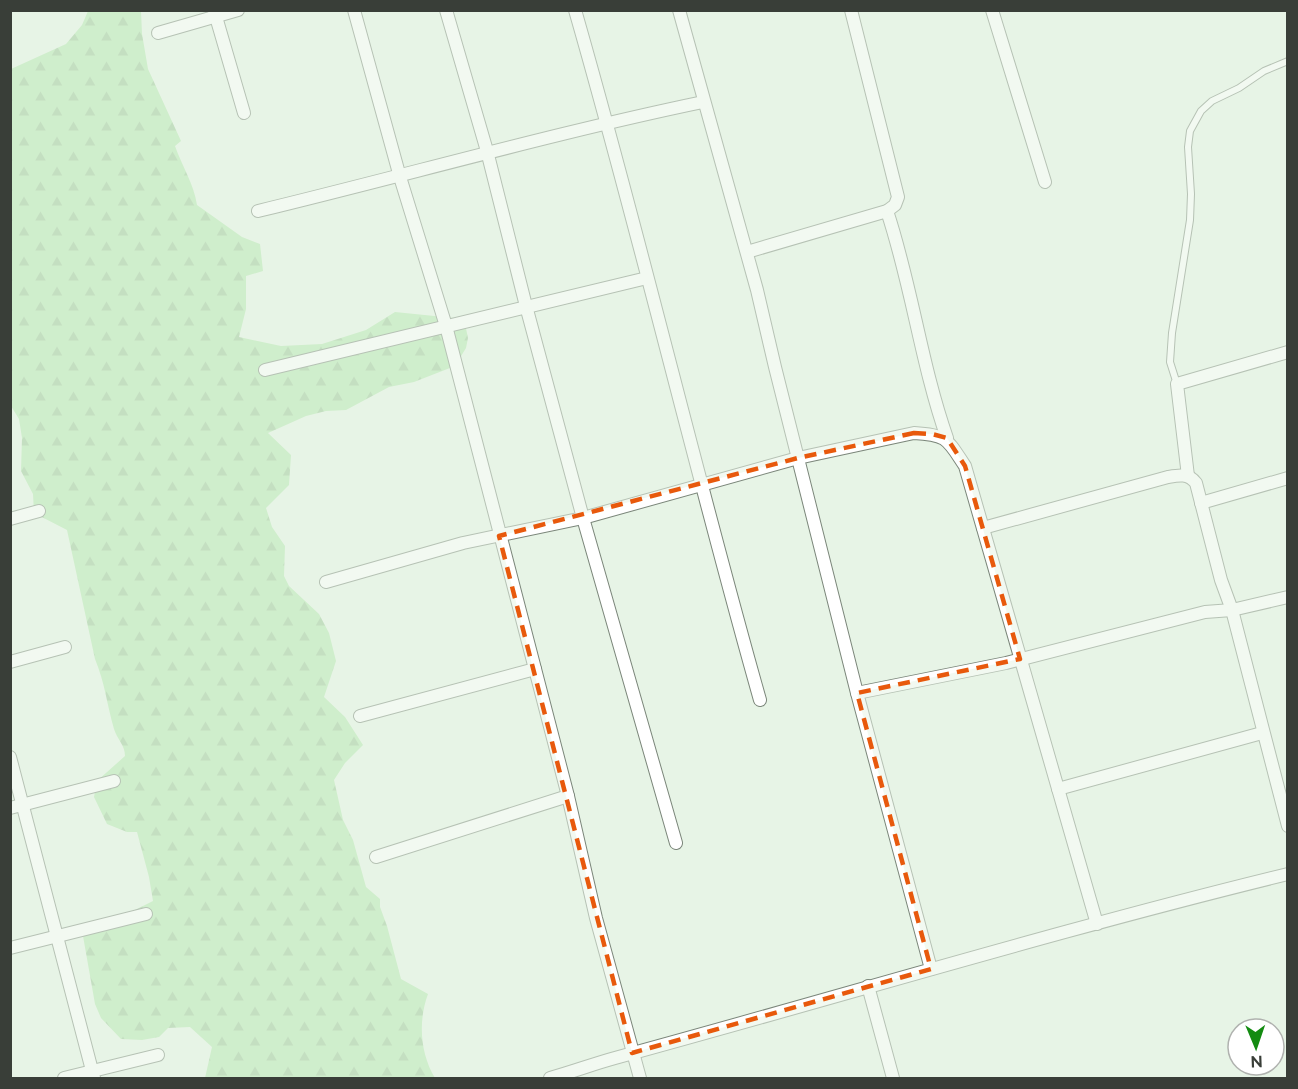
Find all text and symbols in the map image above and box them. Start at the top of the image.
north arrow [1226,1017,1286,1077]
text: N [1250,1052,1263,1071]

